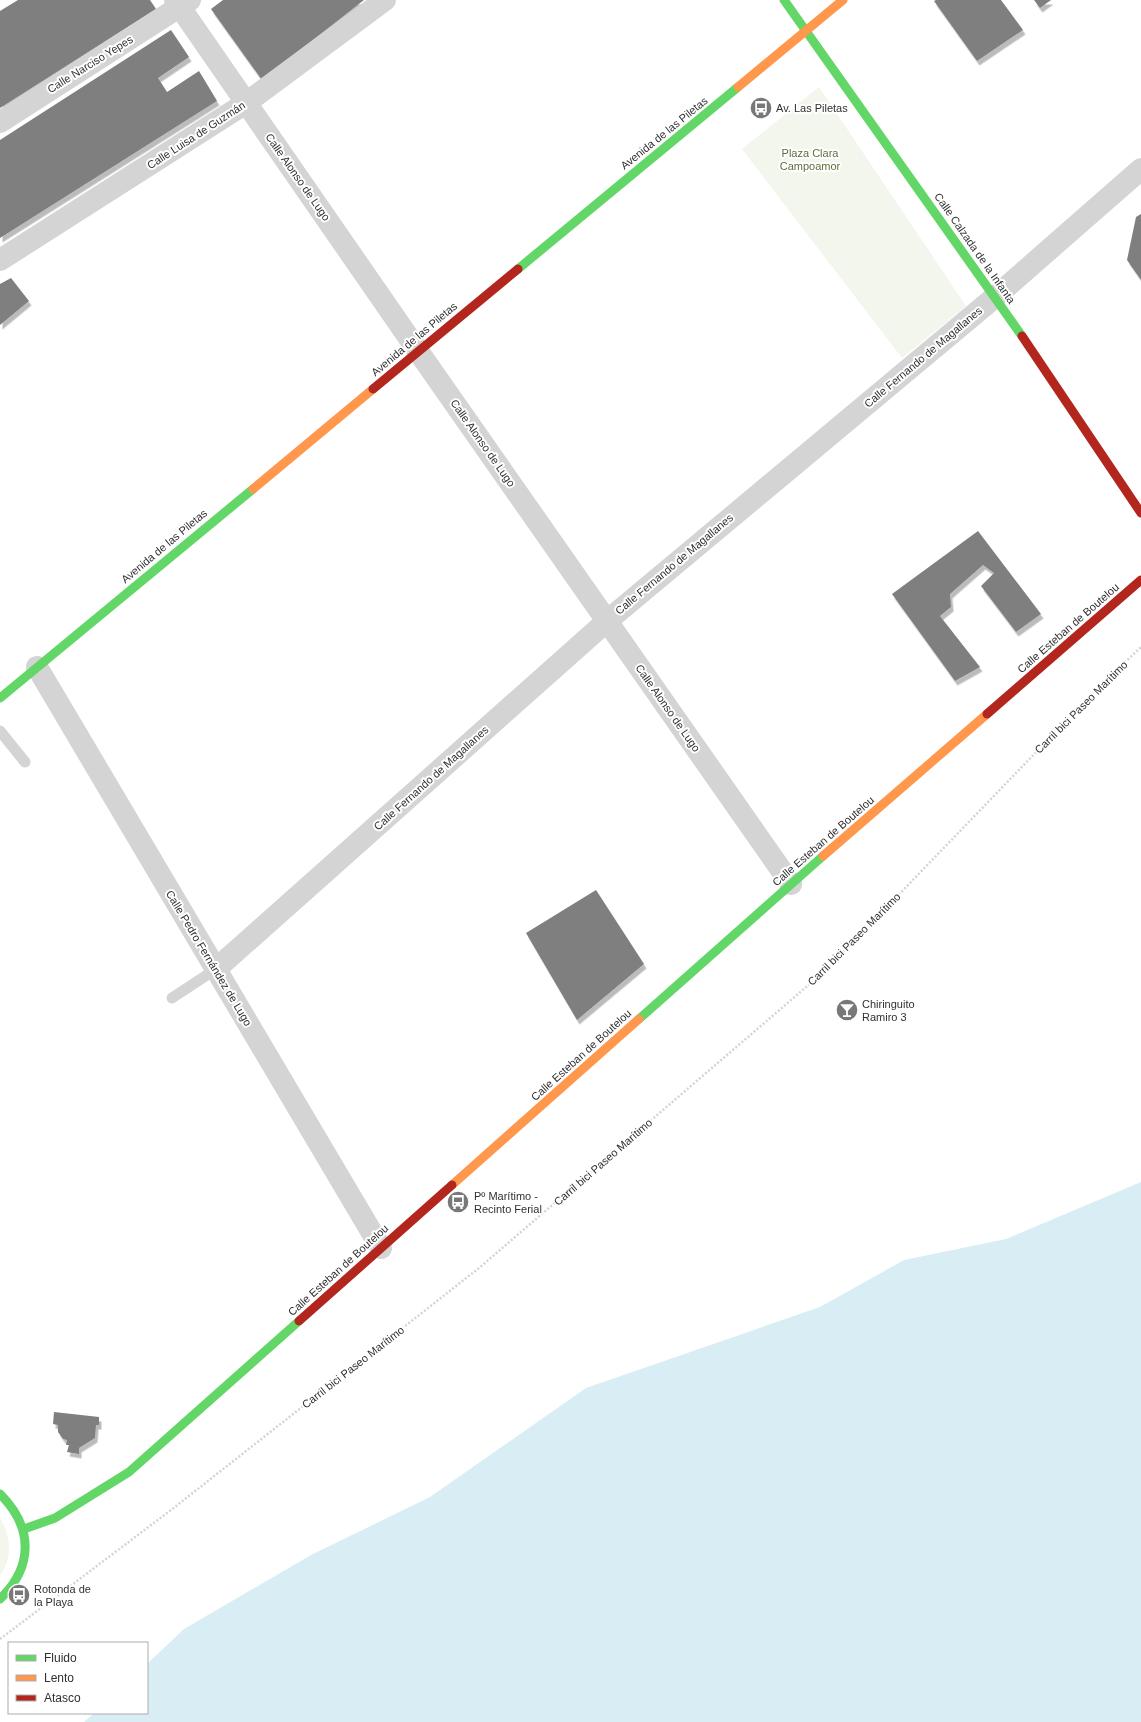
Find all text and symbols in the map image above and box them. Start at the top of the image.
street label: Calle Narciso Yepes [45,33,135,95]
street label: Avenida de las Piletas [618,94,710,172]
bus stop icon: Av. Las Piletas [748,95,774,121]
street label: Calle Luisa de Guzmán [145,99,247,171]
place label: Av. Las Piletas [776,102,848,114]
street label: Calle Alonso de Lugo [263,131,333,223]
park label: Plaza Clara Campoamor [780,147,841,172]
street label: Calle Calzada de la Infanta [932,190,1018,306]
street label: Avenida de las Piletas [369,299,460,378]
street label: Calle Fernando de Magallanes [862,304,985,410]
street label: Calle Alonso de Lugo [448,397,518,489]
street label: Avenida de las Piletas [119,506,210,585]
street label: Calle Fernando de Magallanes [613,511,736,617]
street label: Calle Esteban de Boutelou [1015,581,1121,675]
street label: Carril bici Paseo Marítimo [1032,658,1130,756]
street label: Calle Alonso de Lugo [633,662,703,754]
street label: Calle Fernando de Magallanes [371,723,491,833]
street label: Calle Esteban de Boutelou [770,794,876,888]
street label: Calle Pedro Fernández de Lugo [164,888,254,1028]
street label: Carril bici Paseo Marítimo [805,890,903,988]
bar icon: Chiringuito Ramiro 3 [834,997,860,1023]
place label: Chiringuito Ramiro 3 [862,998,915,1023]
street label: Calle Esteban de Boutelou [529,1007,633,1103]
street label: Carril bici Paseo Marítimo [552,1116,654,1208]
bus stop icon: Pº Marítimo - Recinto Ferial [445,1189,471,1215]
place label: Pº Marítimo - Recinto Ferial [474,1190,542,1215]
street label: Calle Esteban de Boutelou [286,1222,390,1318]
street label: Carril bici Paseo Marítimo [300,1324,406,1410]
bus stop icon: Rotonda de la Playa [6,1582,32,1608]
place label: Rotonda de la Playa [34,1583,91,1608]
legend [8,1642,148,1714]
text: Fluido [44,1651,77,1665]
text: Lento [44,1671,74,1685]
text: Atasco [44,1691,81,1705]

